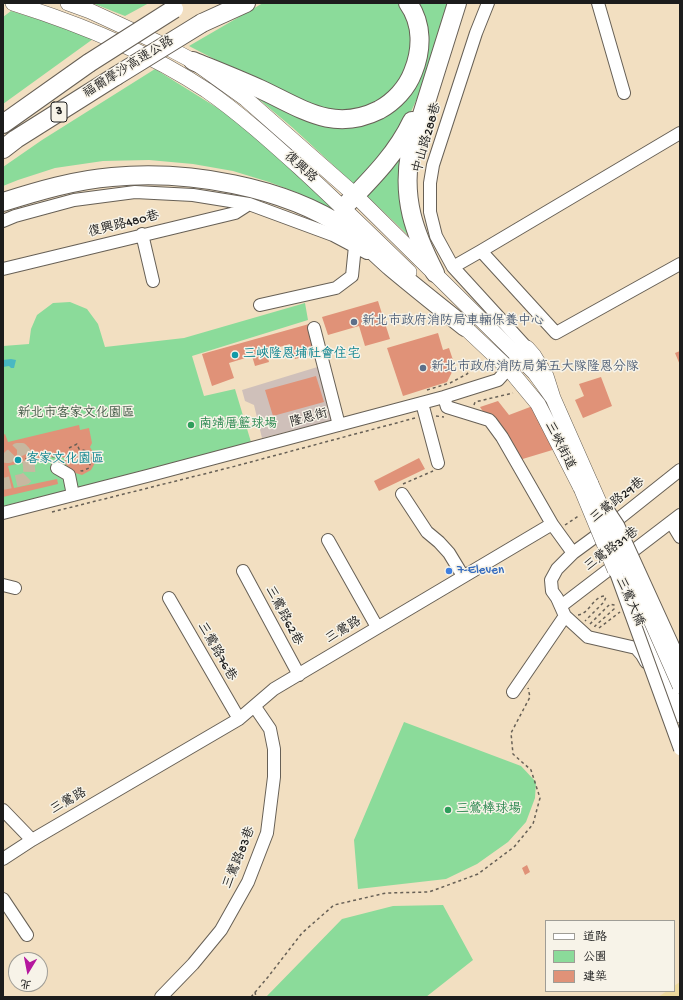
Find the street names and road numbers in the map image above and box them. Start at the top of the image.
street label: 福爾摩沙高速公路 [81,34,177,102]
street label: 中山路288巷 [410,101,446,175]
road number: 3 [51,102,67,122]
street label: 復興路 [280,149,320,187]
street label: 復興路480巷 [87,209,161,241]
street label: 隆恩街 [288,406,330,432]
street label: 三峽街道 [540,419,578,473]
street label: 三鶯路29巷 [588,475,648,527]
street label: 三鶯路31巷 [582,525,642,575]
street label: 三鶯大橋 [611,575,647,629]
street label: 三鶯路62巷 [261,584,305,648]
street label: 三鶯路 [323,614,365,648]
street label: 三鶯路76巷 [193,620,239,684]
street label: 三鶯路 [48,785,90,819]
street label: 三鶯路83巷 [220,825,260,891]

